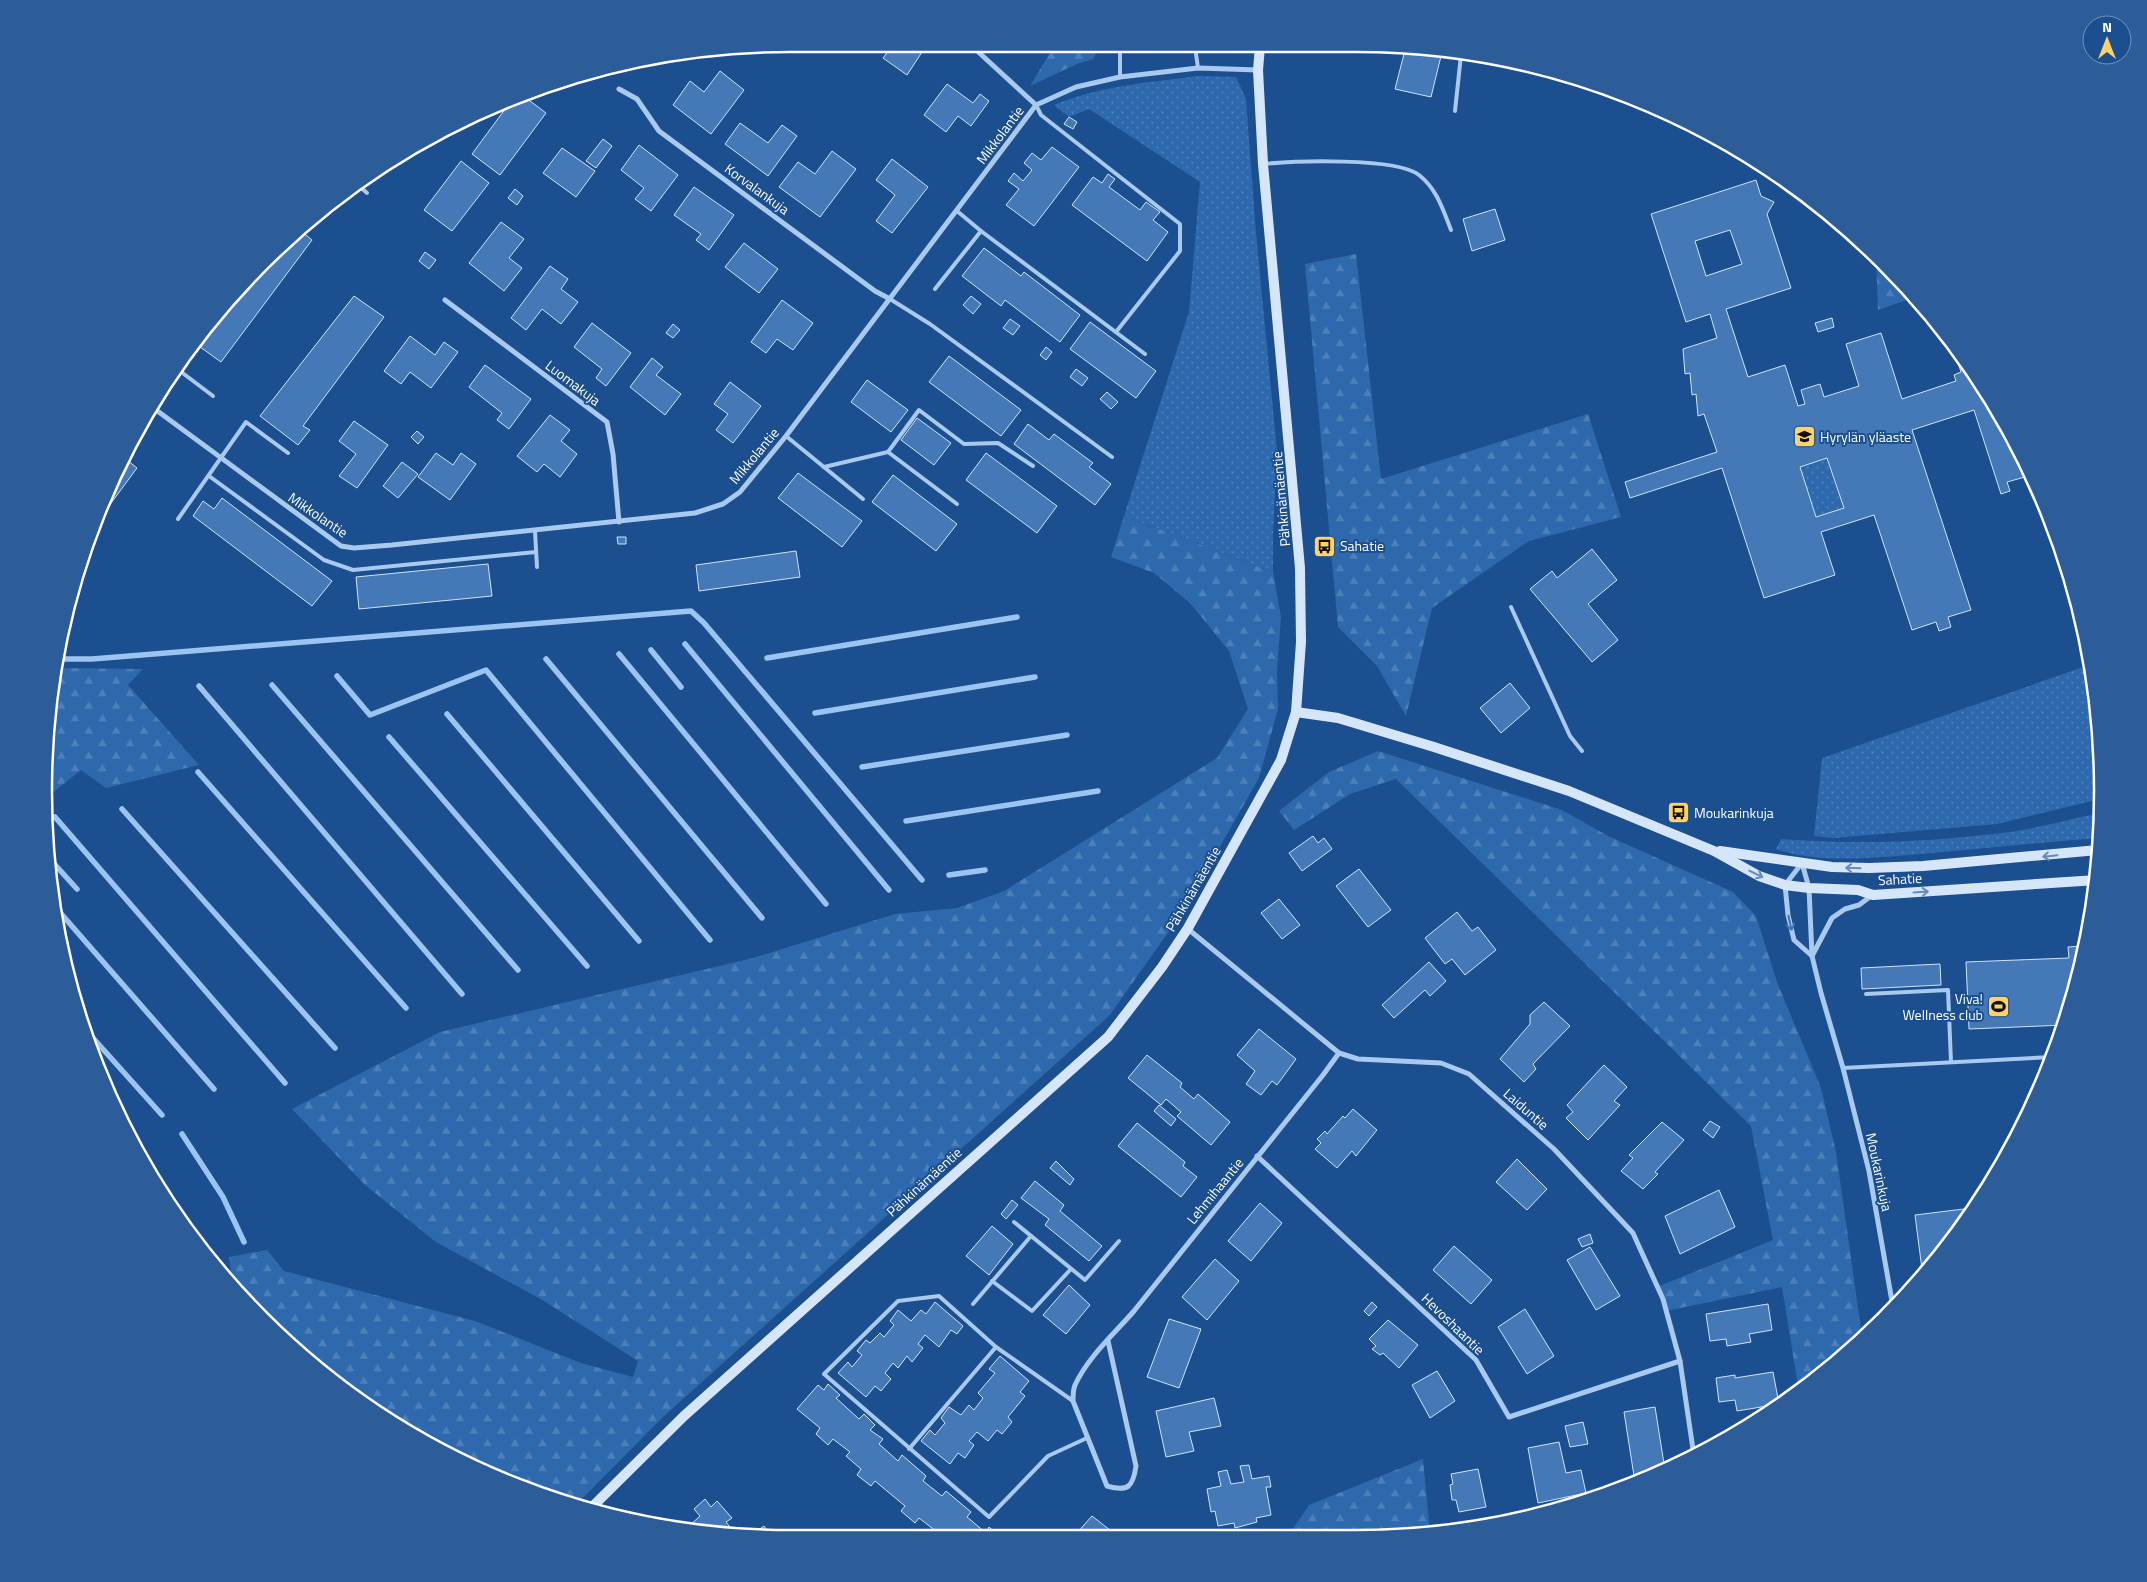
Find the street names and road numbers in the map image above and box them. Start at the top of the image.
street label: Mikkolantie [971,101,1029,168]
street label: Korvalankuja [721,158,794,219]
street label: Luomakuja [541,355,605,410]
street label: Mikkolantie [724,423,784,489]
street label: Pähkinämäentie [1266,451,1295,547]
street label: Mikkolantie [284,487,352,542]
street label: Pähkinämäentie [1160,842,1226,935]
street label: Sahatie [1877,867,1923,890]
street label: Laiduntie [1499,1083,1554,1134]
street label: Moukarinkuja [1861,1131,1898,1213]
street label: Pähkinämäentie [881,1142,966,1221]
street label: Lehmihaantie [1181,1153,1248,1228]
street label: Hevoshaantie [1417,1288,1490,1359]

